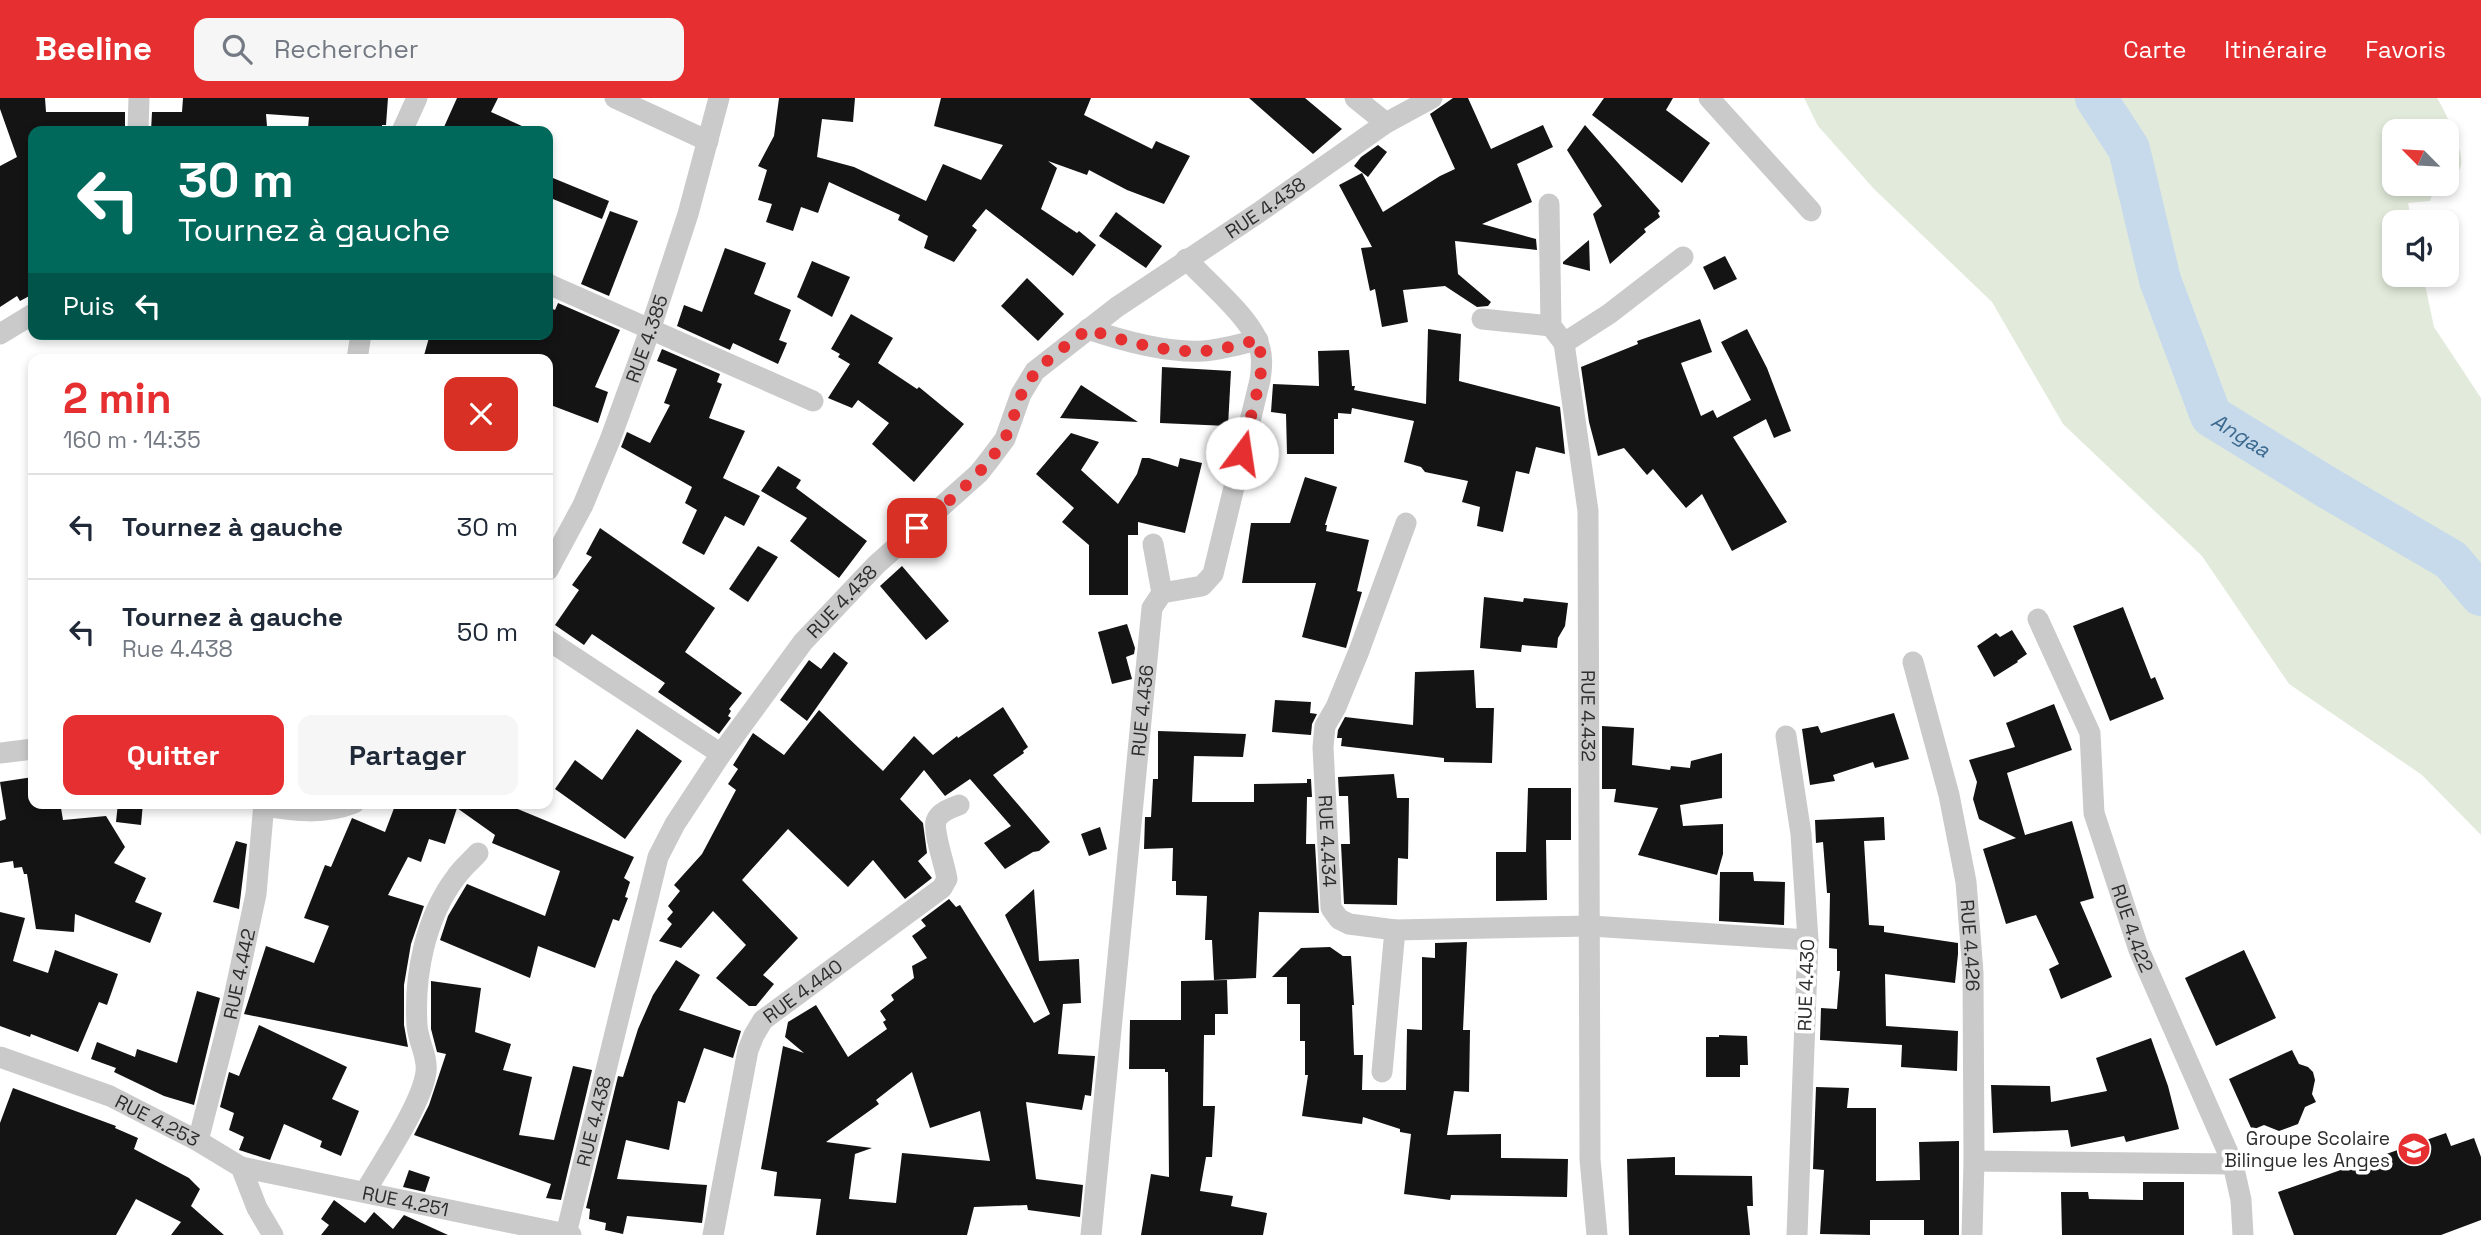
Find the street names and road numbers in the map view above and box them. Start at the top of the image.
street label: RUE 4.438 [1220,171,1310,244]
street label: RUE 4.385 [619,291,673,386]
street label: RUE 4.438 [801,559,882,643]
street label: RUE 4.436 [1125,663,1159,757]
street label: RUE 4.432 [1576,670,1601,762]
street label: RUE 4.434 [1313,794,1342,888]
street label: RUE 4.422 [2106,881,2160,976]
street label: RUE 4.426 [1955,899,1986,991]
street label: RUE 4.442 [217,926,261,1022]
street label: RUE 4.430 [1792,938,1820,1032]
street label: RUE 4.440 [758,953,847,1029]
street label: RUE 4.438 [570,1074,617,1169]
street label: RUE 4.253 [111,1088,204,1152]
street label: RUE 4.251 [360,1180,451,1222]

